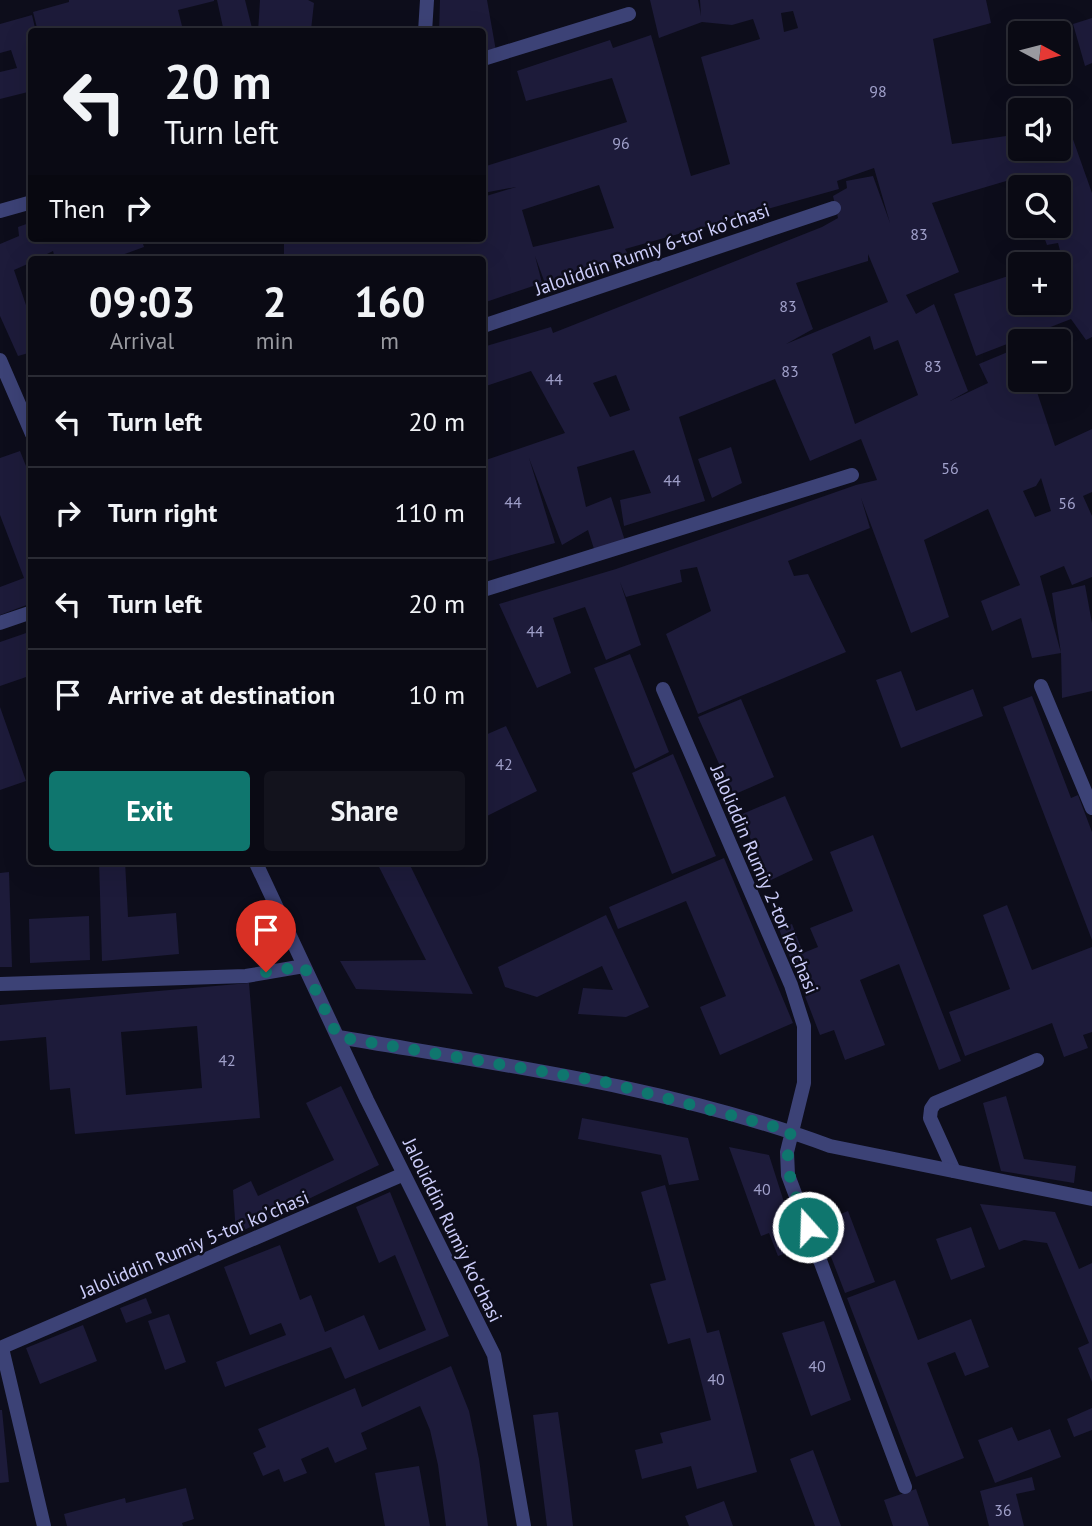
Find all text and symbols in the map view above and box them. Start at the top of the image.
north arrow [1008,21,1071,84]
map controls [1008,21,1071,392]
text: 20 m [164,49,271,113]
icon: left [49,56,140,147]
house number: 98 [869,81,887,101]
button: sound [1008,98,1071,161]
text: Turn left [164,111,279,153]
house number: 96 [612,133,630,153]
button: search [1008,175,1071,238]
icon: right [119,189,157,227]
text: Then [49,192,105,225]
street label: Jaloliddin Rumiy 6-tor koʼchasi [530,197,773,301]
house number: 83 [910,224,928,244]
button: + [1008,252,1071,315]
text: 09:03 [89,274,195,329]
text: 2 [263,274,286,329]
text: 160 [354,274,425,329]
house number: 83 [779,296,797,316]
text: Arrival [110,326,174,355]
text: min [256,326,293,355]
text: m [380,326,399,355]
button: − [1008,329,1071,392]
house number: 83 [924,356,942,376]
house number: 83 [781,361,799,381]
house number: 44 [545,369,563,389]
icon: left [49,403,87,441]
text: Turn left [108,405,202,438]
text: 20 m [409,405,465,438]
house number: 56 [941,458,959,478]
house number: 44 [663,470,681,490]
house number: 44 [504,492,522,512]
house number: 56 [1058,493,1076,513]
icon: right [49,494,87,532]
text: Turn right [108,496,217,529]
text: 110 m [394,496,465,529]
icon: left [49,585,87,623]
text: Turn left [108,587,202,620]
text: 20 m [409,587,465,620]
house number: 44 [526,621,544,641]
icon: arrive [49,676,87,714]
text: Arrive at destination [108,678,335,711]
text: 10 m [409,678,465,711]
house number: 42 [495,754,513,774]
street label: Jaloliddin Rumiy 2-tor koʼchasi [705,760,824,997]
button: Exit [49,771,250,851]
button: Share [264,771,465,851]
pin [236,900,296,972]
icon: arrive [247,911,285,949]
house number: 42 [218,1050,236,1070]
street label: Jaloliddin Rumiy koʻchasi [397,1133,508,1326]
house number: 40 [753,1179,771,1199]
street label: Jaloliddin Rumiy 5-tor koʼchasi [75,1185,312,1304]
position arrow [771,1190,845,1264]
house number: 40 [808,1356,826,1376]
house number: 40 [707,1369,725,1389]
house number: 36 [994,1500,1012,1520]

